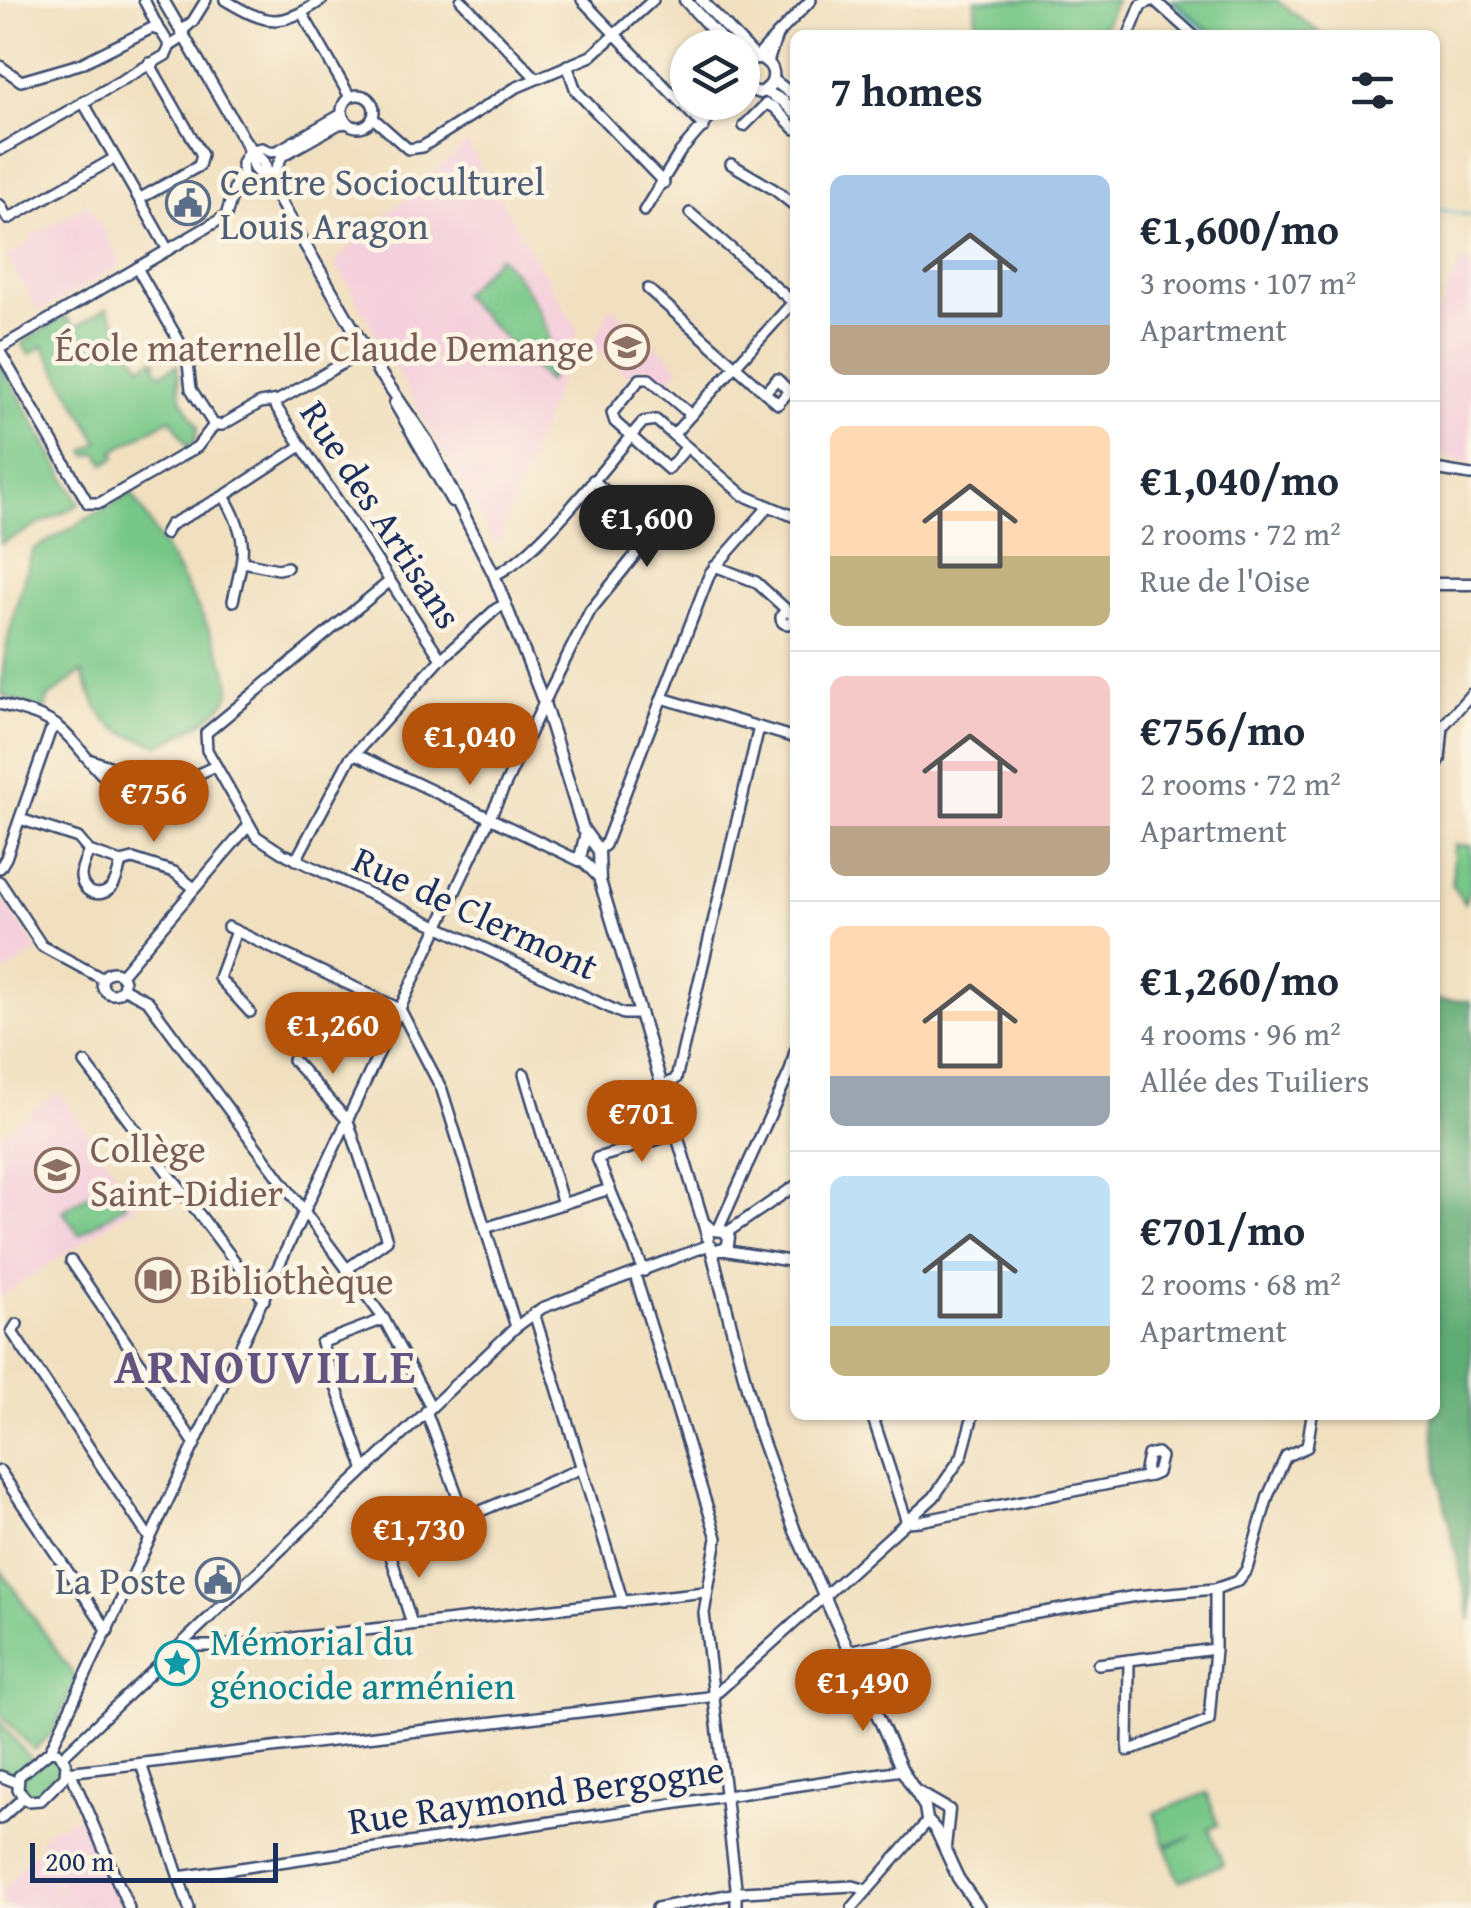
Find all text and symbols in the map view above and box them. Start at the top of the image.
map controls [670,30,760,120]
button: layers [670,30,760,120]
text: 7 homes [830,60,983,121]
icon: filters [1345,63,1400,118]
place label: Centre Socioculturel Louis Aragon [220,153,545,253]
public building icon: Centre Socioculturel Louis Aragon [165,180,211,226]
text: €1,600/mo [1140,198,1339,259]
icon: home [910,215,1030,335]
text: 3 rooms · 107 m² [1140,259,1356,306]
text: Apartment [1140,306,1287,353]
place label: École maternelle Claude Demange [55,319,594,375]
school or university icon: École maternelle Claude Demange [604,324,650,370]
street label: Rue des Artisans [287,389,477,639]
text: €1,040/mo [1140,449,1339,510]
icon: home [910,466,1030,586]
pin: €1,600 [566,485,728,570]
text: €1,600 [601,494,693,541]
text: 2 rooms · 72 m² [1140,510,1341,557]
text: Rue de l'Oise [1140,557,1310,604]
text: €756/mo [1140,699,1305,760]
pin: €1,040 [389,703,551,788]
text: €1,040 [424,712,516,759]
icon: home [910,716,1030,836]
pin: €756 [95,760,213,845]
text: 2 rooms · 72 m² [1140,760,1341,807]
text: €756 [121,769,187,816]
text: Apartment [1140,807,1287,854]
street label: Rue de Clermont [344,831,608,993]
text: €1,260/mo [1140,949,1339,1010]
icon: home [910,966,1030,1086]
pin: €1,260 [252,992,414,1077]
text: €1,260 [287,1001,379,1048]
text: 4 rooms · 96 m² [1140,1010,1341,1057]
text: Allée des Tuiliers [1140,1057,1369,1104]
pin: €701 [583,1080,701,1165]
text: €701 [609,1089,675,1136]
place label: Collège Saint-Didier [90,1120,284,1220]
school or university icon: Collège Saint-Didier [34,1147,80,1193]
text: €701/mo [1140,1199,1305,1260]
icon: home [910,1216,1030,1336]
place label: Bibliothèque [190,1252,394,1308]
library icon: Bibliothèque [135,1257,181,1303]
text: 2 rooms · 68 m² [1140,1260,1341,1307]
text: Apartment [1140,1307,1287,1354]
district label: ARNOUVILLE [114,1330,418,1401]
pin: €1,730 [338,1496,500,1581]
text: €1,730 [373,1505,465,1552]
place label: La Poste [55,1552,186,1608]
public building icon: La Poste [195,1557,241,1603]
place label: Mémorial du génocide arménien [210,1613,515,1713]
place icon: Mémorial du génocide arménien [154,1640,200,1686]
pin: €1,490 [782,1649,944,1734]
text: €1,490 [817,1658,909,1705]
street label: Rue Raymond Bergogne [344,1740,728,1848]
scale bar [30,1838,278,1882]
text: 200 m [45,1840,114,1881]

